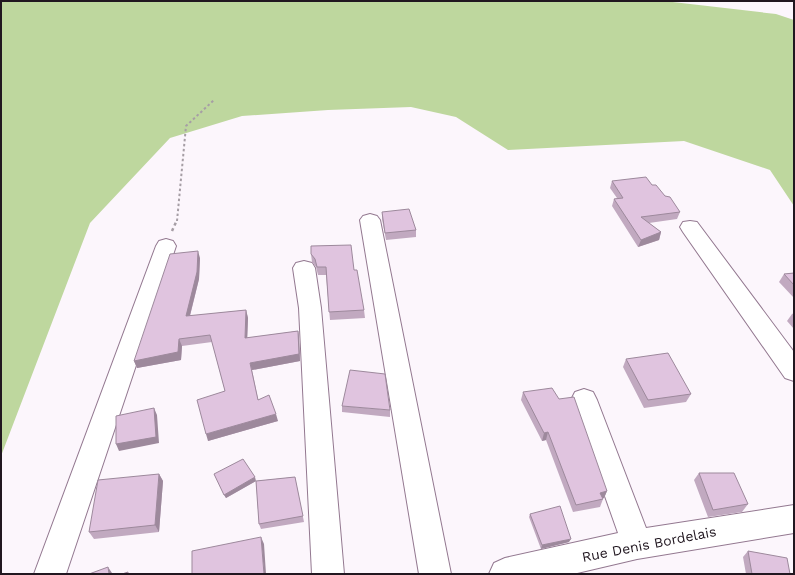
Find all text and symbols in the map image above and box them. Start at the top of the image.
street label: Rue Denis Bordelais [580,523,718,565]

